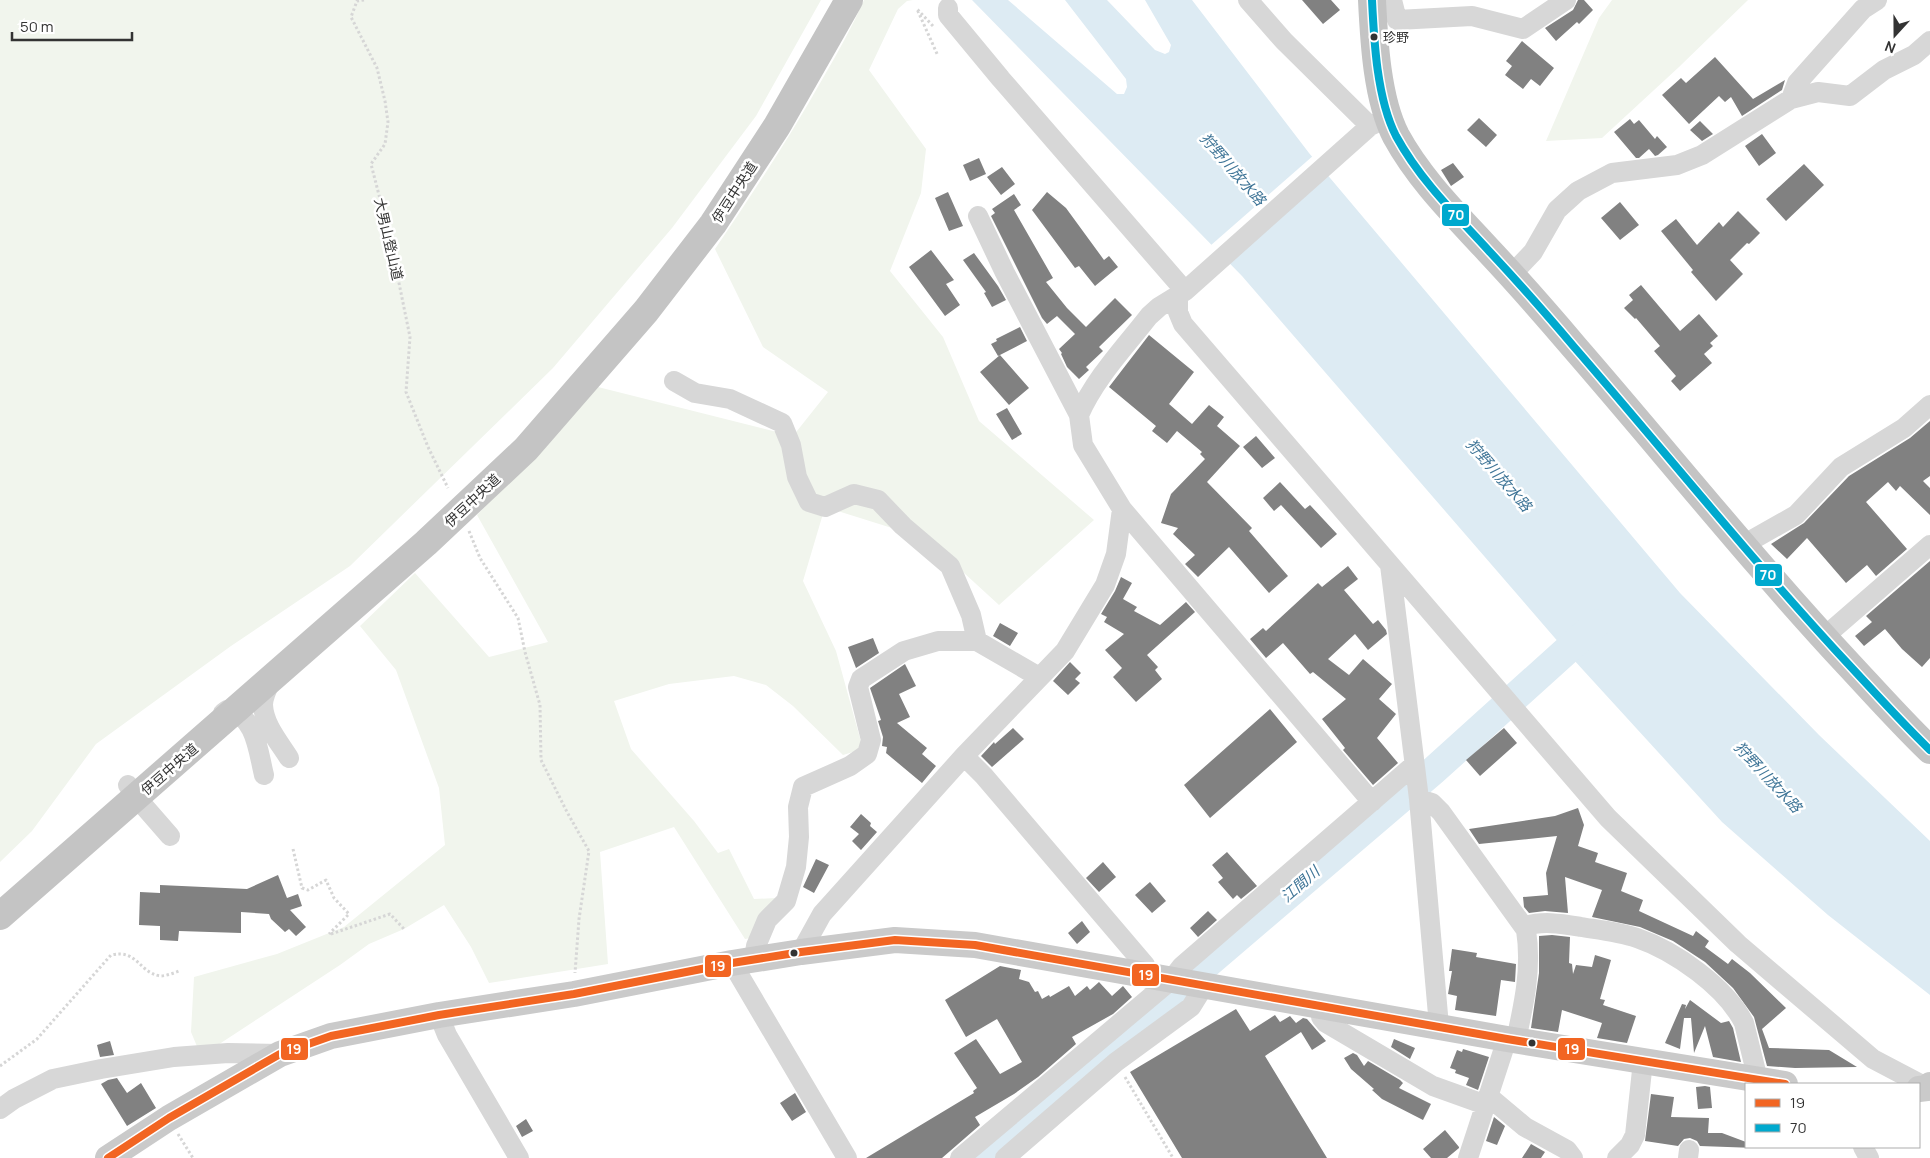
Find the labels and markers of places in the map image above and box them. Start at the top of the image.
place label: 珍野 [1383,28,1409,46]
marker: 珍野 [1369,32,1379,42]
unlabelled marker [789,948,799,958]
unlabelled marker [1527,1038,1537,1048]

